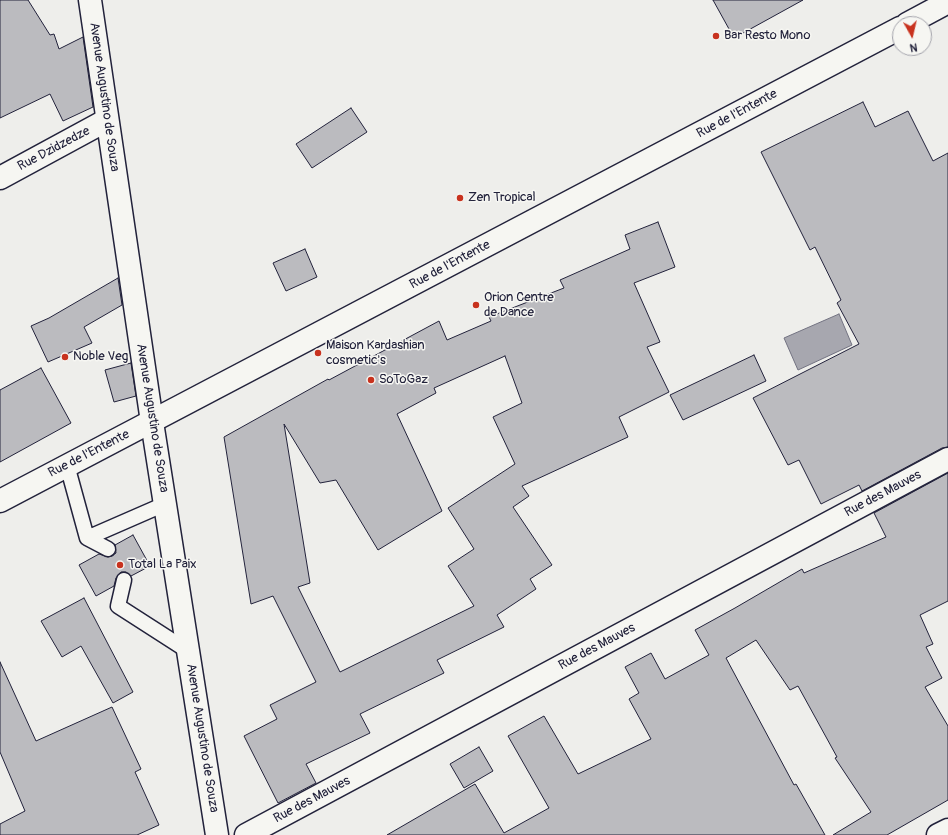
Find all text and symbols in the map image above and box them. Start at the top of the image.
north arrow [892,16,932,56]
street label: Avenue Augustino de Souza [86,21,122,173]
place label: Bar Resto Mono [724,28,810,44]
marker: Bar Resto Mono [711,31,721,41]
text: N [909,40,918,54]
street label: Rue de l'Entente [694,86,780,142]
street label: Rue Dzidzedze [15,123,93,175]
place label: Zen Tropical [468,190,536,206]
marker: Zen Tropical [455,193,465,203]
street label: Rue de l'Entente [407,237,493,293]
place label: Orion Centre de Dance [484,290,554,321]
marker: Orion Centre de Dance [471,300,481,310]
place label: Maison Kardashian cosmetic's [326,338,425,369]
street label: Avenue Augustino de Souza [133,342,171,494]
marker: Maison Kardashian cosmetic's [313,348,323,358]
place label: Noble Veg [73,349,128,365]
marker: Noble Veg [60,352,70,362]
place label: SoToGaz [379,372,428,388]
marker: SoToGaz [366,375,376,385]
street label: Rue de l'Entente [46,427,132,481]
street label: Rue des Mauves [842,467,924,521]
place label: Total La Paix [128,557,197,573]
marker: Total La Paix [115,560,125,570]
street label: Rue des Mauves [556,620,638,674]
street label: Avenue Augustino de Souza [183,662,221,814]
street label: Rue des Mauves [271,773,353,827]

